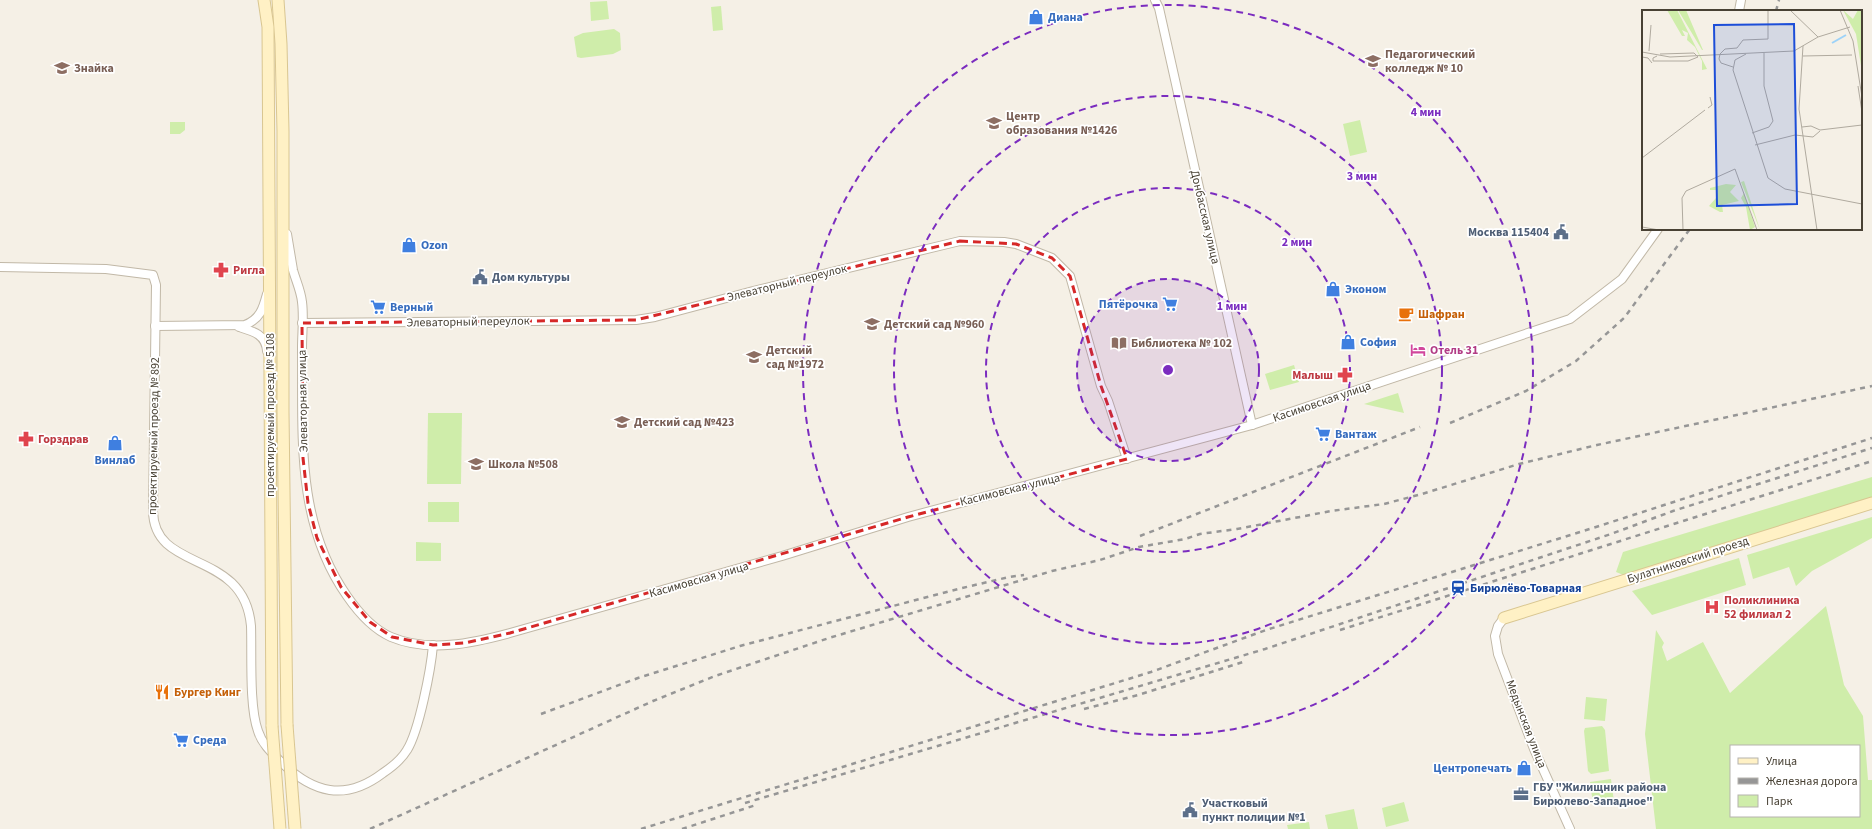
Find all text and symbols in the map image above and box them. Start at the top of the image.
shop icon: Диана [1027,8,1045,26]
place label: Диана [1048,9,1083,26]
inset map [1642,10,1862,230]
place label: Педагогический колледж № 10 [1385,46,1475,77]
school or university icon: Педагогический колледж № 10 [1364,52,1382,70]
school or university icon: Знайка [53,59,71,77]
place label: Знайка [74,60,114,77]
text: 4 мин [1411,104,1441,121]
place label: Центр образования №1426 [1006,108,1117,139]
school or university icon: Центр образования №1426 [985,114,1003,132]
street label: Донбасская улица [1186,168,1224,266]
text: 3 мин [1347,168,1377,185]
public building icon: Москва 115404 [1552,223,1570,241]
place label: Москва 115404 [1468,224,1550,241]
text: 2 мин [1282,234,1312,251]
shop icon: Ozon [400,236,418,254]
place label: Ozon [421,237,448,254]
street label: Элеваторный переулок [725,260,849,306]
pharmacy icon: Ригла [212,261,230,279]
place label: Ригла [233,262,265,279]
public building icon: Дом культуры [471,268,489,286]
place label: Дом культуры [492,269,570,286]
shop icon: Эконом [1324,280,1342,298]
place label: Эконом [1345,281,1387,298]
supermarket icon: Пятёрочка [1161,295,1179,313]
place label: Пятёрочка [1099,296,1158,313]
supermarket icon: Верный [369,298,387,316]
text: 1 мин [1217,298,1247,315]
place label: Верный [390,299,433,316]
cafe icon: Шафран [1397,305,1415,323]
place label: Шафран [1418,306,1465,323]
street label: Элеваторный переулок [406,312,530,332]
school or university icon: Детский сад №960 [863,315,881,333]
place label: Детский сад №960 [884,316,984,333]
street label: проектируемый проезд № 5108 [262,333,279,497]
shop icon: София [1339,333,1357,351]
library icon: Библиотека № 102 [1110,334,1128,352]
place label: София [1360,334,1397,351]
place label: Библиотека № 102 [1131,335,1232,352]
hotel icon: Отель 31 [1409,341,1427,359]
place label: Детский сад №1972 [766,342,824,373]
place label: Отель 31 [1430,342,1478,359]
school or university icon: Детский сад №1972 [745,348,763,366]
street label: Элеваторная улица [294,350,312,452]
street label: проектируемый проезд № 892 [144,357,164,515]
centre of rings [1161,363,1175,377]
pharmacy icon: Малыш [1336,366,1354,384]
place label: Малыш [1292,367,1333,384]
street label: Касимовская улица [1271,377,1373,427]
school or university icon: Детский сад №423 [613,413,631,431]
place label: Детский сад №423 [634,414,734,431]
supermarket icon: Вантаж [1314,425,1332,443]
place label: Вантаж [1335,426,1378,443]
pharmacy icon: Горздрав [17,430,35,448]
place label: Горздрав [38,431,89,448]
shop icon: Винлаб [106,434,124,452]
place label: Винлаб [94,452,136,469]
school or university icon: Школа №508 [467,455,485,473]
place label: Школа №508 [488,456,558,473]
street label: Касимовская улица [958,469,1062,511]
street label: Булатниковский проезд [1625,532,1752,588]
street label: Касимовская улица [647,558,751,602]
station icon: Бирюлёво-Товарная [1449,579,1467,597]
place label: Бирюлёво-Товарная [1470,580,1582,597]
place label: Поликлиника 52 филиал 2 [1724,592,1800,623]
hospital icon: Поликлиника 52 филиал 2 [1703,598,1721,616]
street label: Медынская улица [1501,677,1551,771]
restaurant icon: Бургер Кинг [153,683,171,701]
place label: Бургер Кинг [174,684,241,701]
supermarket icon: Среда [172,731,190,749]
place label: Среда [193,732,227,749]
legend [1730,745,1860,817]
text: Улица [1766,753,1797,770]
shop icon: Центропечать [1515,759,1533,777]
place label: Центропечать [1433,760,1512,777]
text: Железная дорога [1766,773,1858,790]
place label: ГБУ "Жилищник района Бирюлево-Западное" [1533,779,1666,810]
office icon: ГБУ "Жилищник района Бирюлево-Западное" [1512,785,1530,803]
text: Парк [1766,793,1792,810]
place label: Участковый пункт полиции №1 [1202,795,1306,826]
public building icon: Участковый пункт полиции №1 [1181,801,1199,819]

